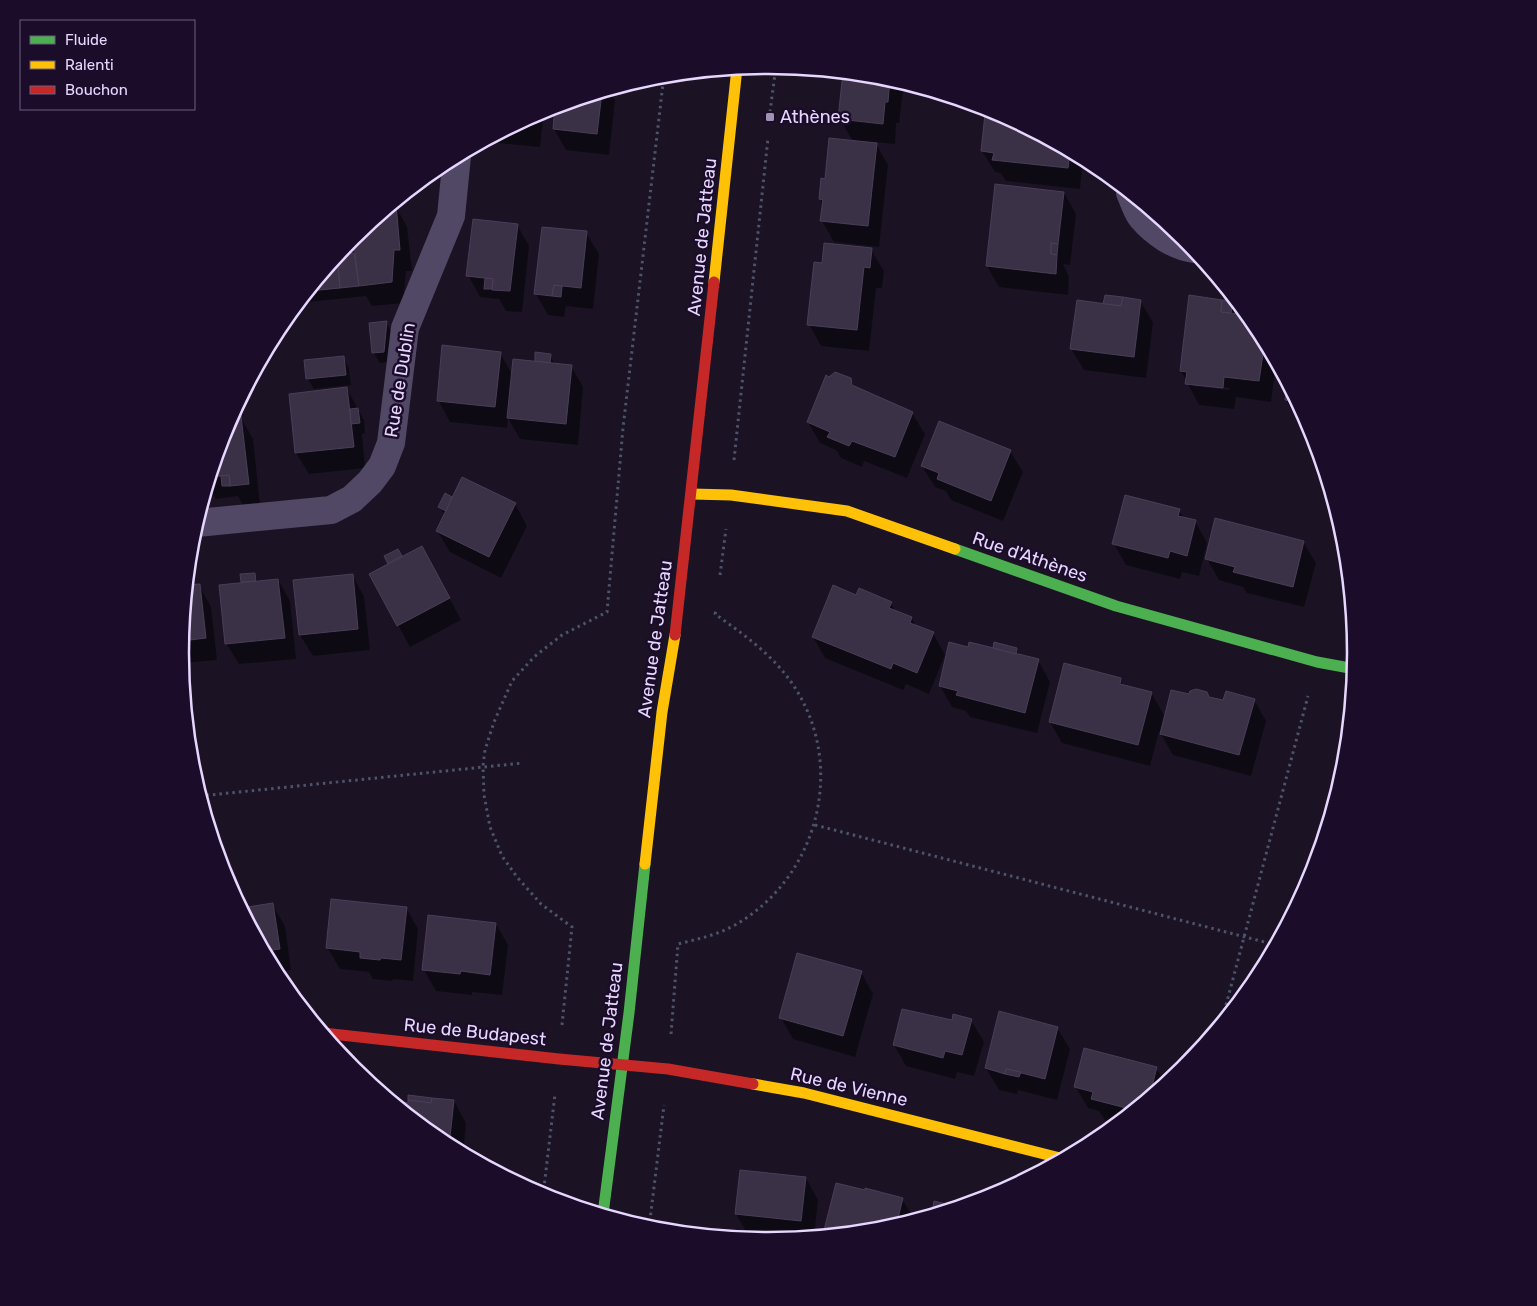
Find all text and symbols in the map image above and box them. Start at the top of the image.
legend [20,20,195,110]
text: Fluide [65,31,107,49]
text: Ralenti [65,56,114,74]
text: Bouchon [65,81,128,99]
place label: Athènes [780,106,850,128]
marker: Athènes [764,111,776,123]
street label: Avenue de Jatteau [683,157,721,317]
street label: Rue de Dublin [380,321,420,439]
street label: Rue d'Athènes [970,527,1090,587]
street label: Avenue de Jatteau [633,559,677,719]
street label: Avenue de Jatteau [586,961,628,1121]
street label: Rue de Budapest [403,1014,547,1050]
street label: Rue de Vienne [788,1063,910,1111]

